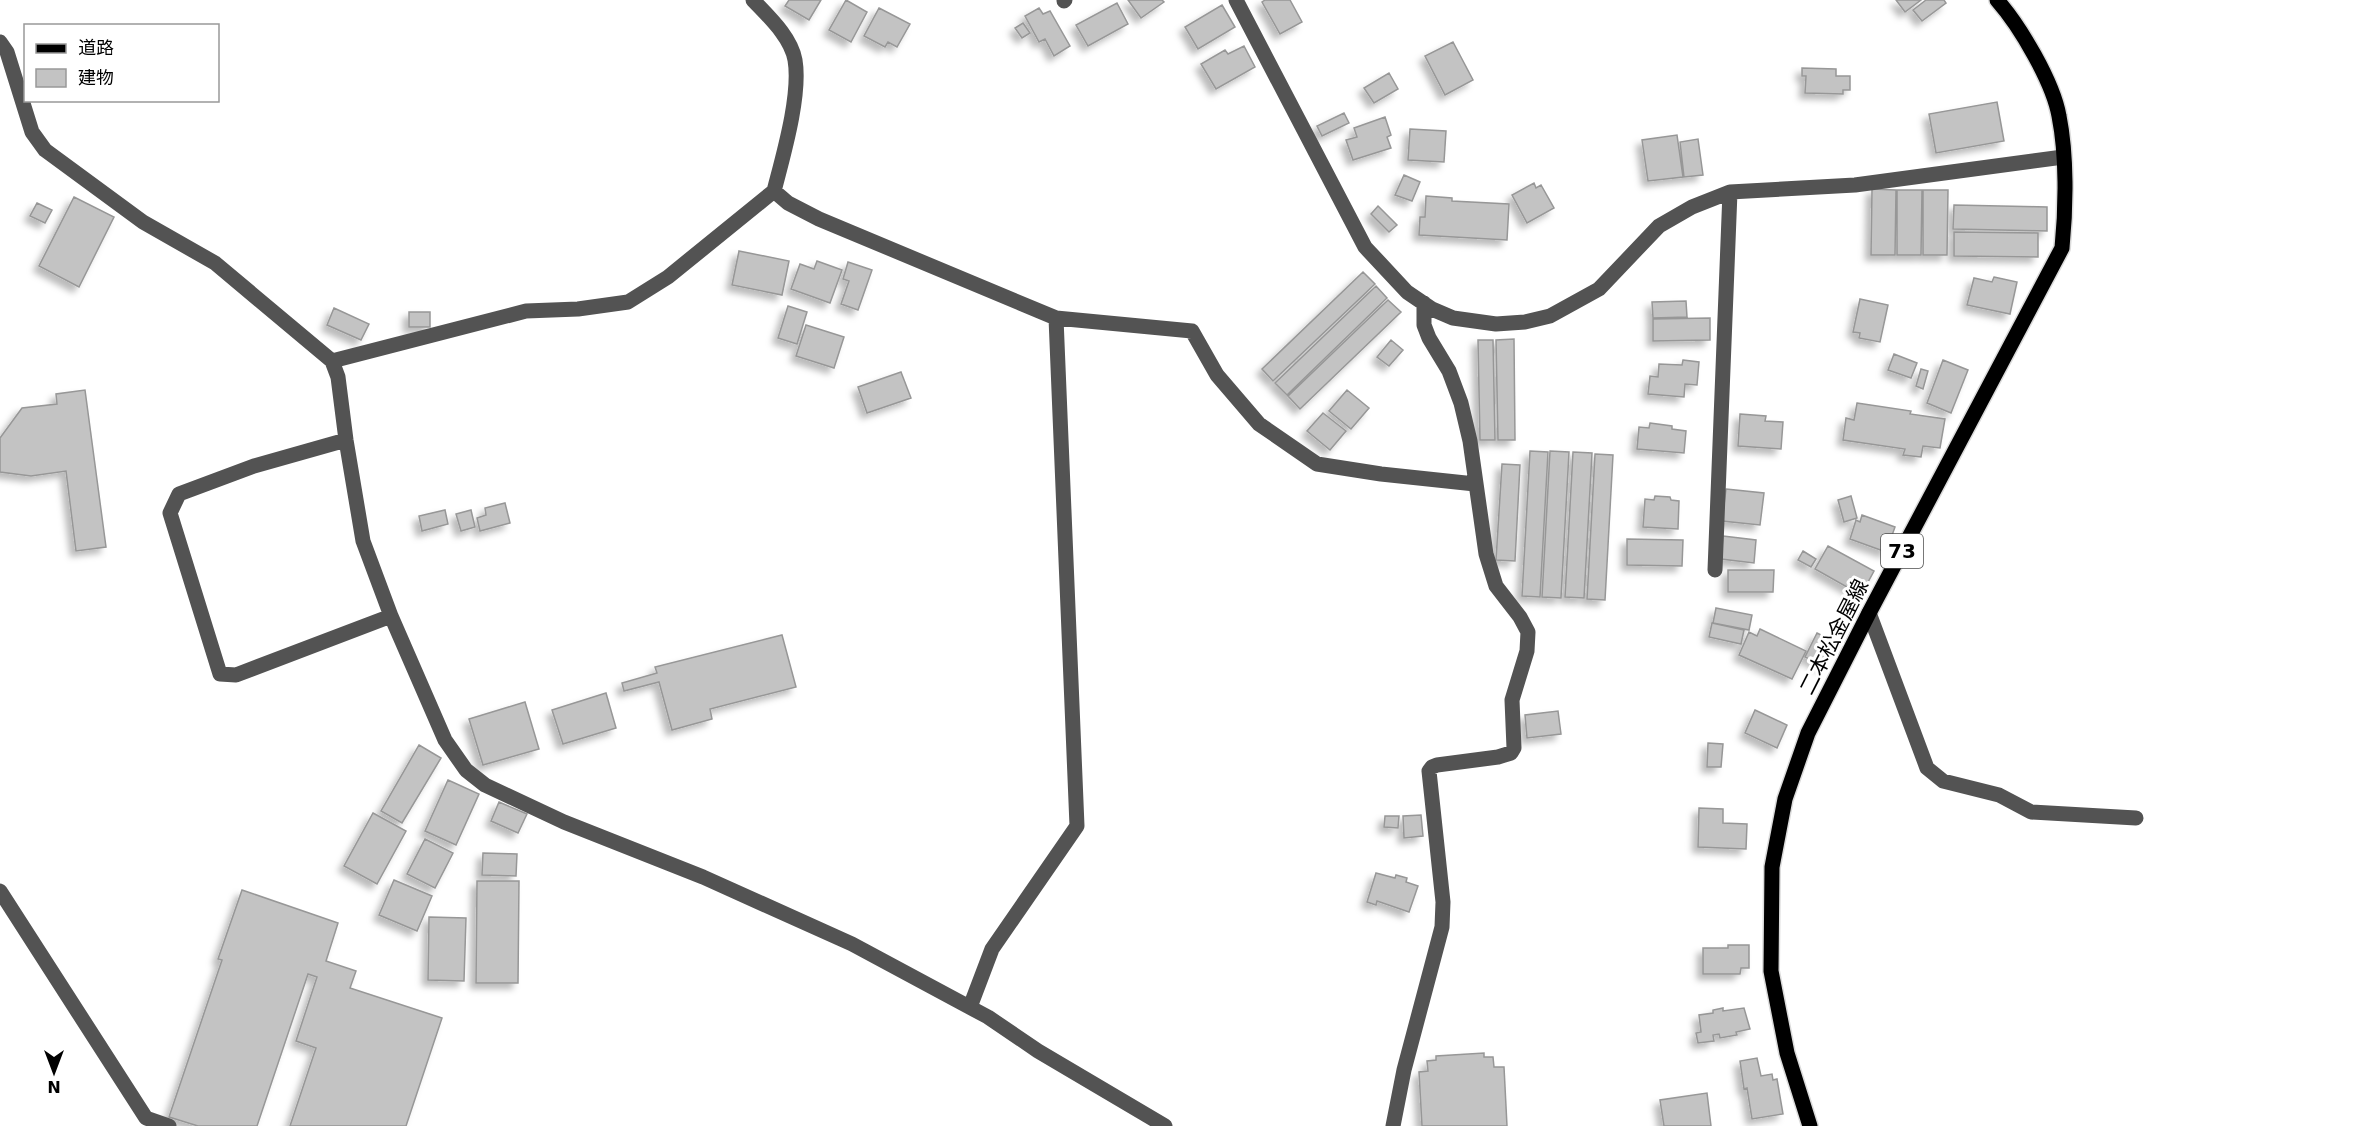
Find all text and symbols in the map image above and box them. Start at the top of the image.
legend [24,24,219,102]
text: 道路 [78,37,114,58]
text: 建物 [78,67,114,88]
road number: 73 [1881,534,1923,568]
street label: 二本松金屋線 [1795,575,1873,699]
north arrow [24,1042,84,1102]
text: N [47,1077,61,1096]

